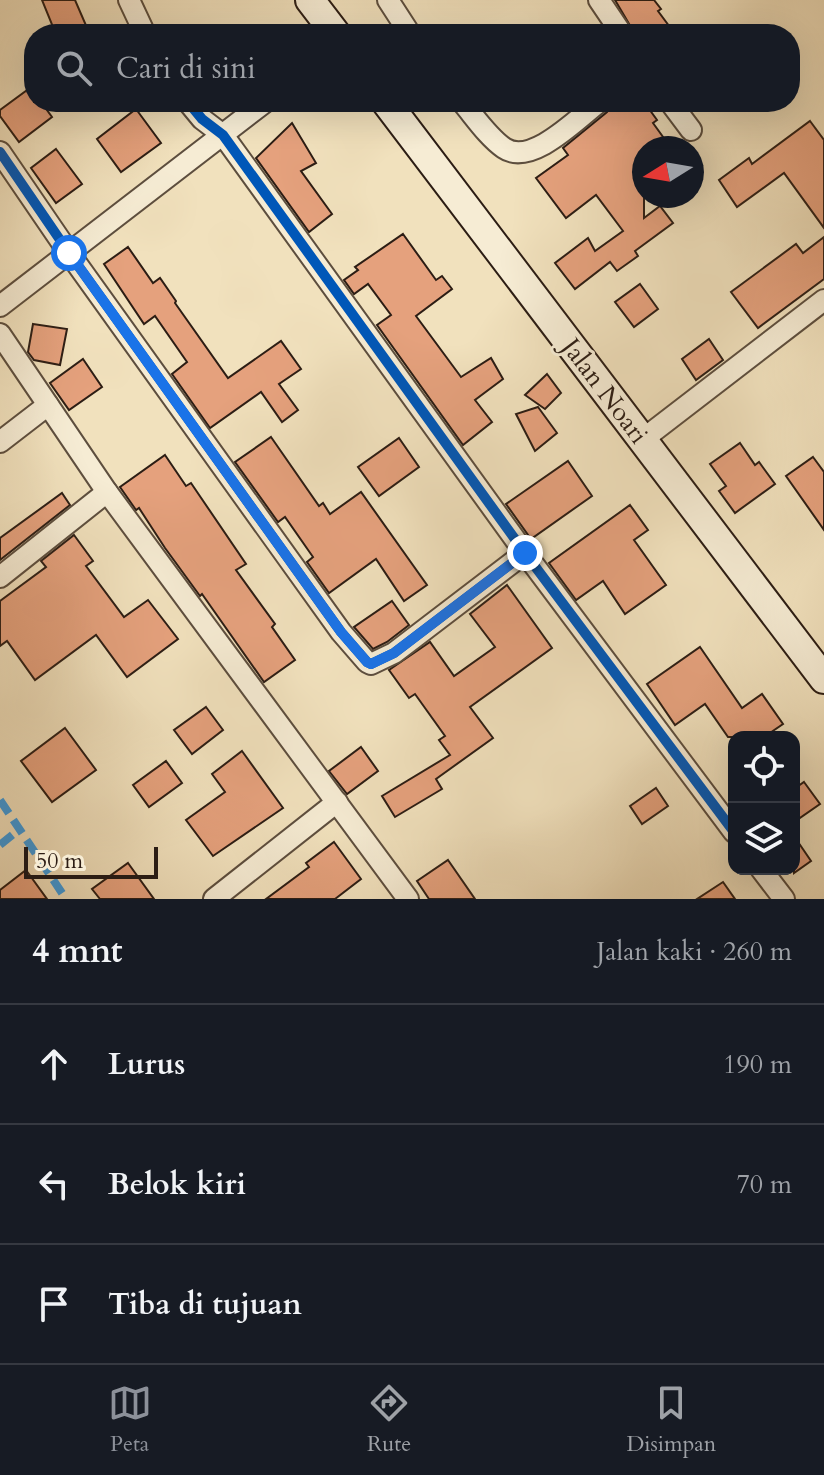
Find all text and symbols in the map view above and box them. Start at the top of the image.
search box [24,24,800,112]
icon: search [52,46,96,90]
text: Cari di sini [116,48,256,89]
north arrow [632,136,704,208]
route start [51,235,87,271]
street label: Jalan Noari [551,328,656,451]
route end [507,535,543,571]
map controls [728,731,800,875]
button: locate [728,731,800,803]
button: layers [728,803,800,875]
scale bar [24,843,158,879]
text: 50 m [36,846,83,876]
text: 4 mnt [32,928,122,974]
text: Jalan kaki · 260 m [596,934,792,969]
icon: ahead [32,1042,76,1086]
text: Lurus [108,1044,185,1085]
text: 190 m [723,1047,792,1082]
icon: left [32,1162,76,1206]
text: Belok kiri [108,1164,246,1205]
text: 70 m [736,1167,792,1202]
icon: arrive [32,1282,76,1326]
text: Tiba di tujuan [108,1284,302,1325]
tab: Peta [108,1381,152,1459]
tab: Rute [367,1381,411,1459]
tab: Disimpan [626,1381,716,1459]

